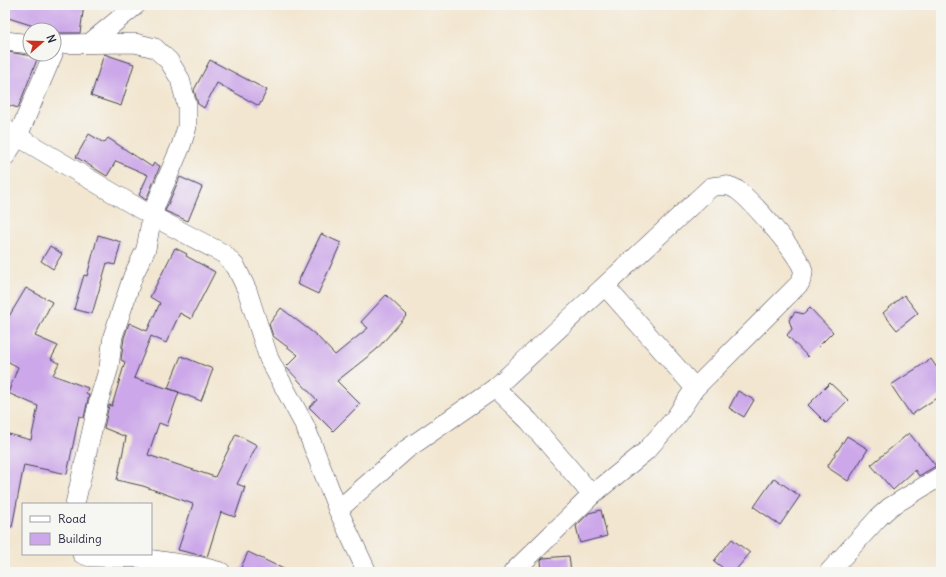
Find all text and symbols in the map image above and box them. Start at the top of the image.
north arrow [22,22,62,62]
text: N [44,33,59,45]
legend [22,503,152,555]
text: Road [58,511,86,526]
text: Building [58,531,102,546]

